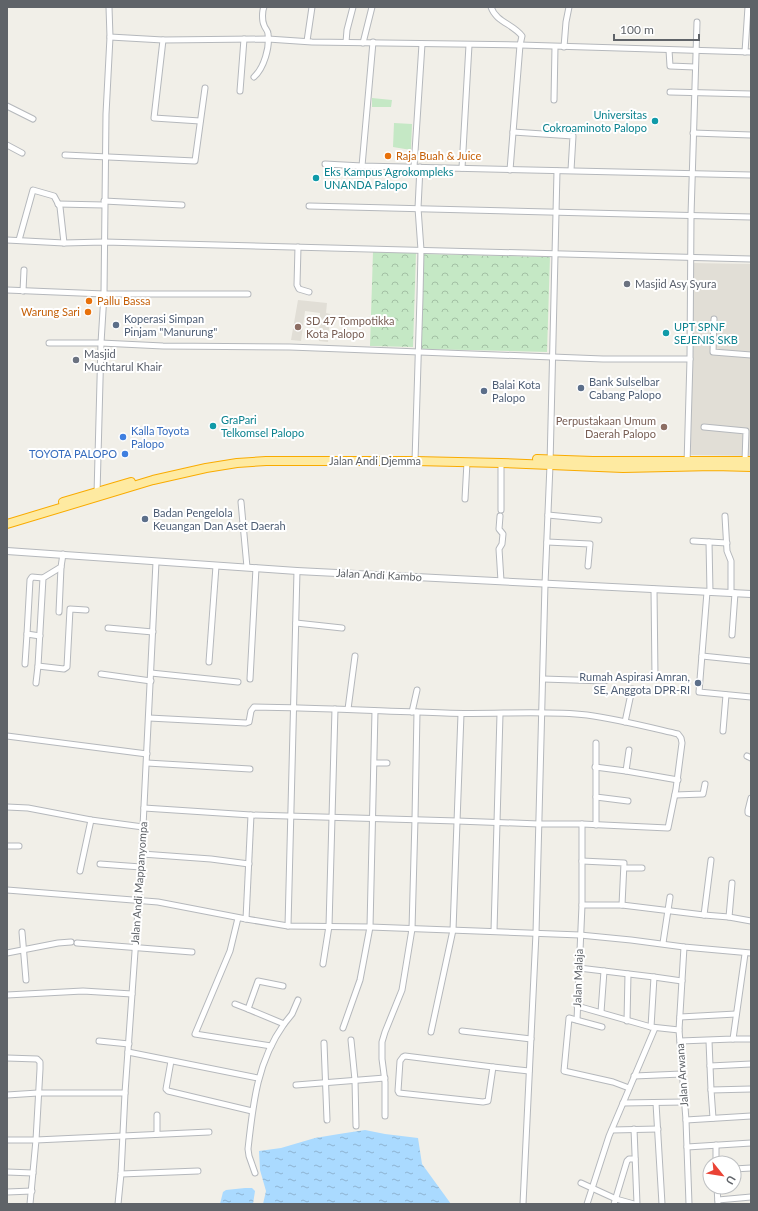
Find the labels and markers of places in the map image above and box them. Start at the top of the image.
place label: Universitas Cokroaminoto Palopo [542,108,647,134]
marker: Universitas Cokroaminoto Palopo [650,116,660,126]
place label: Raja Buah & Juice [396,149,481,162]
marker: Raja Buah & Juice [383,151,393,161]
place label: Eks Kampus Agrokompleks UNANDA Palopo [324,165,454,191]
marker: Eks Kampus Agrokompleks UNANDA Palopo [311,173,321,183]
place label: Masjid Asy Syura [635,277,716,290]
marker: Masjid Asy Syura [622,279,632,289]
place label: Pallu Bassa [97,294,151,307]
marker: Pallu Bassa [84,296,94,306]
place label: Warung Sari [21,305,80,318]
marker: Warung Sari [83,307,93,317]
place label: Koperasi Simpan Pinjam "Manurung" [124,312,217,338]
place label: SD 47 Tompotikka Kota Palopo [306,314,395,340]
marker: Koperasi Simpan Pinjam "Manurung" [111,320,121,330]
place label: UPT SPNF SEJENIS SKB [674,320,738,346]
marker: SD 47 Tompotikka Kota Palopo [293,322,303,332]
marker: UPT SPNF SEJENIS SKB [661,328,671,338]
place label: Masjid Muchtarul Khair [84,347,162,373]
marker: Masjid Muchtarul Khair [71,355,81,365]
place label: Bank Sulselbar Cabang Palopo [589,375,661,401]
place label: Balai Kota Palopo [492,378,540,404]
marker: Bank Sulselbar Cabang Palopo [576,383,586,393]
marker: Balai Kota Palopo [479,386,489,396]
place label: GraPari Telkomsel Palopo [221,413,304,439]
place label: Perpustakaan Umum Daerah Palopo [556,414,656,440]
marker: GraPari Telkomsel Palopo [208,421,218,431]
marker: Perpustakaan Umum Daerah Palopo [659,422,669,432]
place label: Kalla Toyota Palopo [131,424,189,450]
marker: Kalla Toyota Palopo [118,432,128,442]
place label: TOYOTA PALOPO [29,447,117,460]
marker: TOYOTA PALOPO [120,449,130,459]
place label: Badan Pengelola Keuangan Dan Aset Daerah [153,506,286,532]
marker: Badan Pengelola Keuangan Dan Aset Daerah [140,514,150,524]
place label: Rumah Aspirasi Amran, SE, Anggota DPR-RI [579,670,690,696]
marker: Rumah Aspirasi Amran, SE, Anggota DPR-RI [693,678,703,688]

